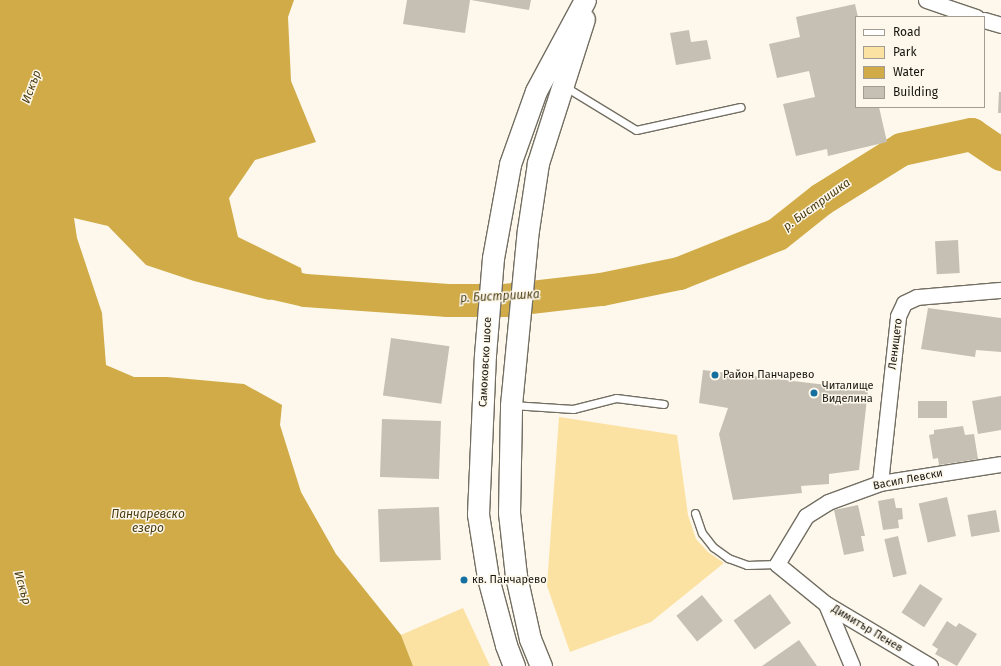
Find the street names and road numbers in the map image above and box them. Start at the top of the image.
street label: Самоковско шосе [477,316,495,408]
street label: Ленището [886,317,906,371]
street label: Васил Левски [872,467,944,493]
street label: Димитър Пенев [829,603,905,655]

